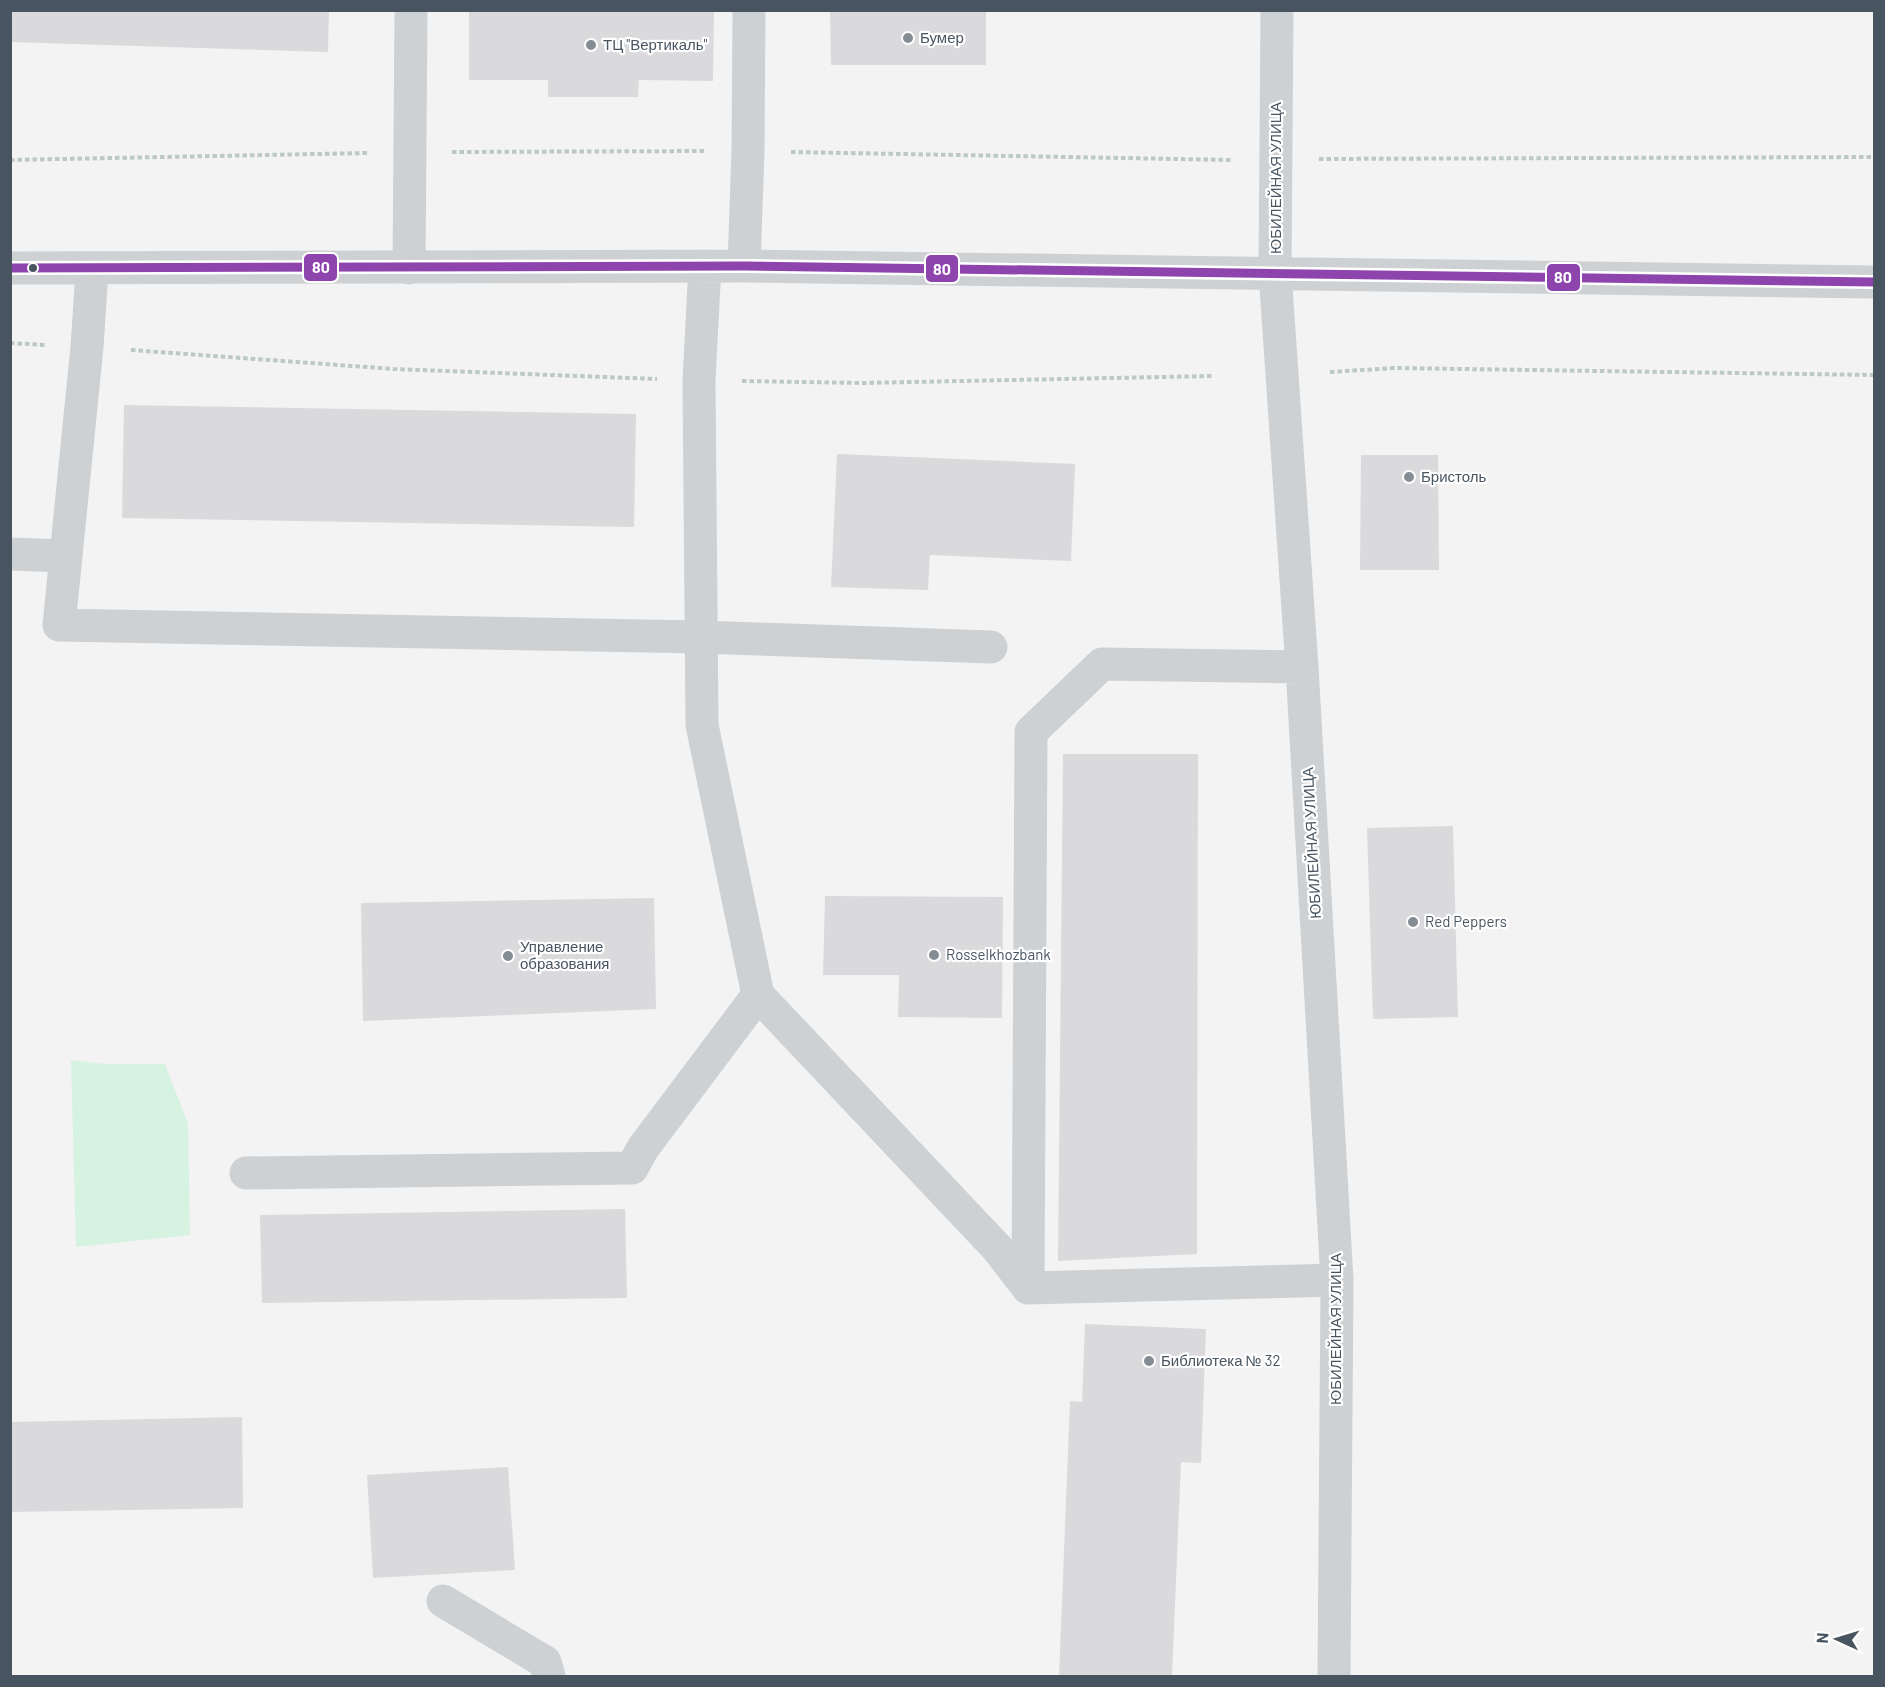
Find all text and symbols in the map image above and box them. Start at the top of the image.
place label: Бумер [920,28,964,46]
marker: Бумер [901,31,915,45]
place label: ТЦ "Вертикаль" [603,35,708,53]
marker: ТЦ "Вертикаль" [584,38,598,52]
street label: ЮБИЛЕЙНАЯ УЛИЦА [1266,102,1284,254]
line badge: 80 [303,253,338,282]
line badge: 80 [925,254,959,283]
text: 80 [312,257,330,276]
text: 80 [933,259,951,278]
unlabelled marker [27,262,39,274]
line badge: 80 [1546,263,1581,292]
text: 80 [1554,267,1572,286]
place label: Бристоль [1421,467,1487,485]
marker: Бристоль [1402,470,1416,484]
street label: ЮБИЛЕЙНАЯ УЛИЦА [1298,767,1324,919]
place label: Red Peppers [1425,912,1507,930]
marker: Red Peppers [1406,915,1420,929]
place label: Управление образования [520,937,609,972]
place label: Rosselkhozbank [946,945,1051,963]
marker: Rosselkhozbank [927,948,941,962]
marker: Управление образования [501,949,515,963]
street label: ЮБИЛЕЙНАЯ УЛИЦА [1326,1253,1344,1405]
place label: Библиотека № 32 [1161,1351,1280,1369]
marker: Библиотека № 32 [1142,1354,1156,1368]
north arrow [1807,1609,1867,1669]
text: N [1812,1632,1831,1644]

